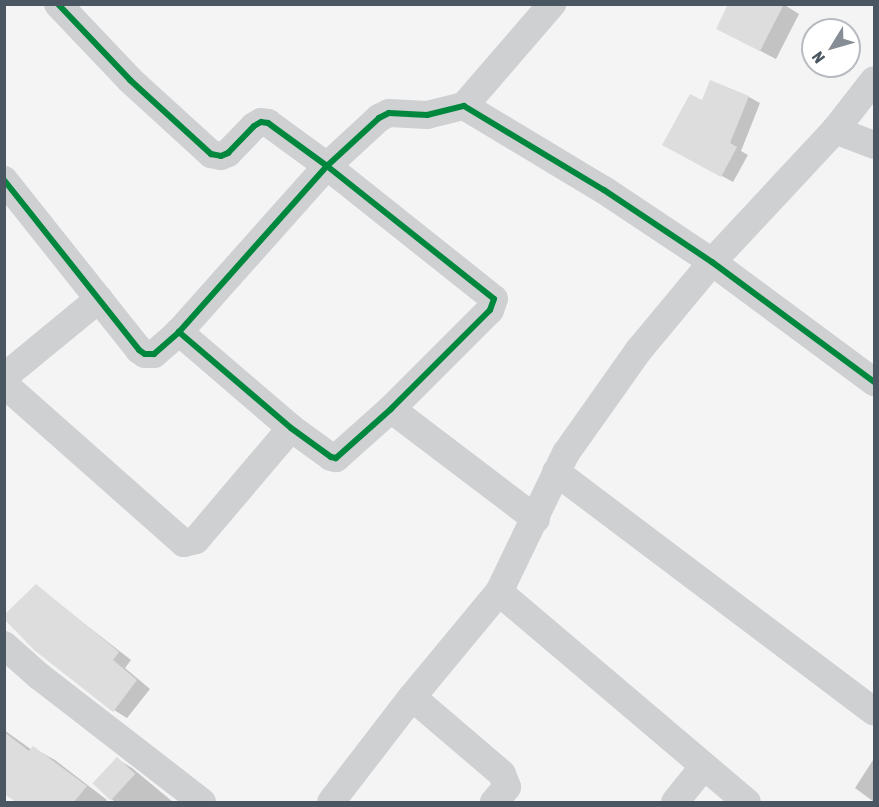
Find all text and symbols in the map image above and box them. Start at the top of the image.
north arrow [801,18,861,78]
text: N [808,48,828,67]

